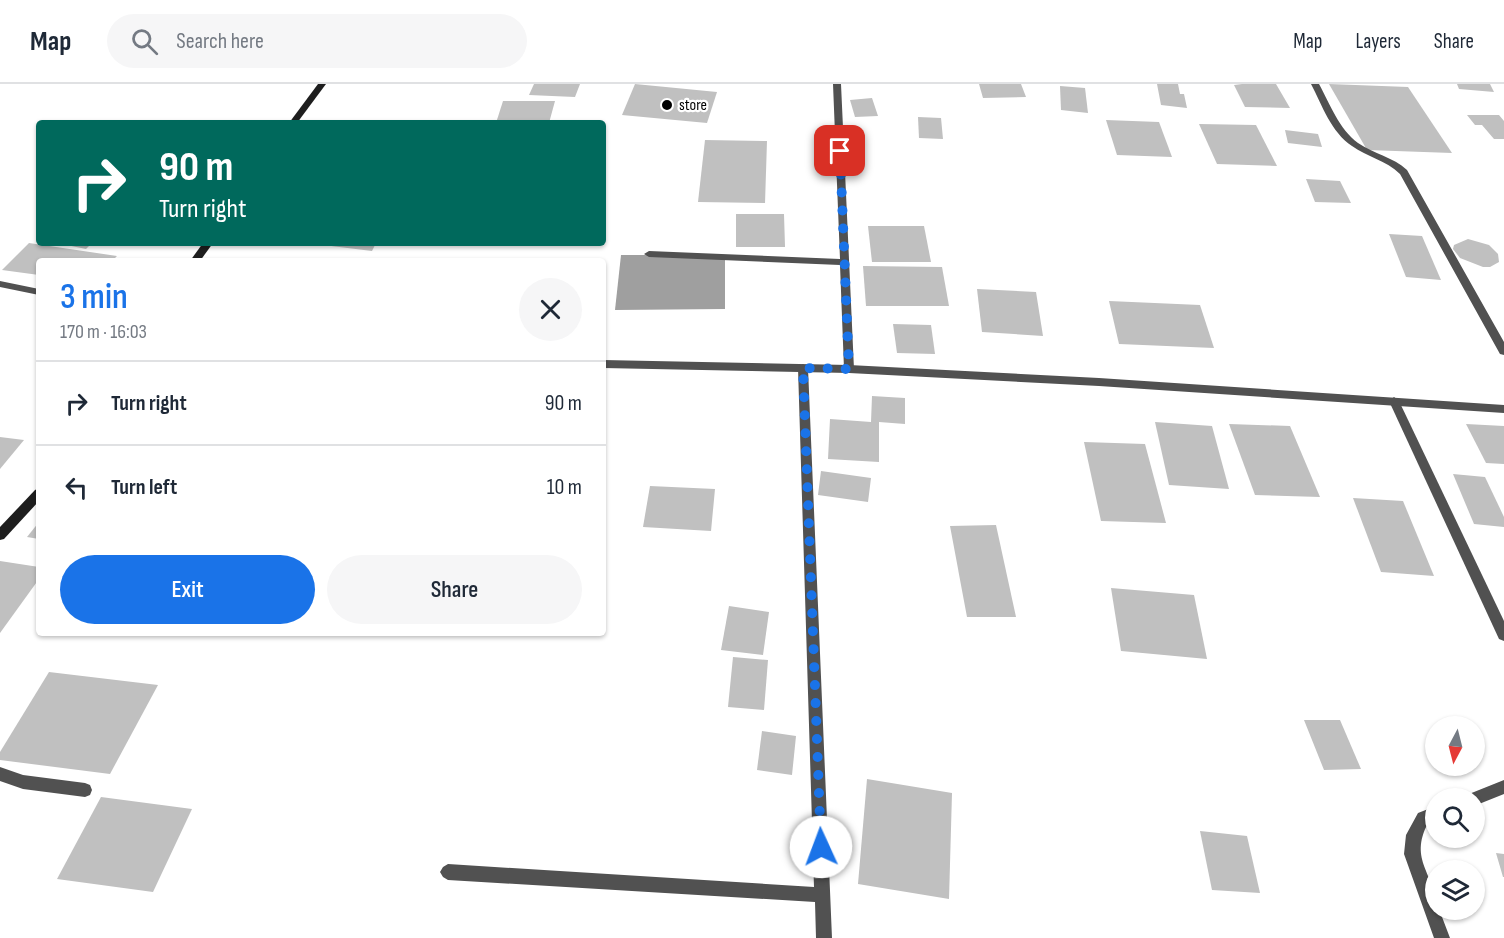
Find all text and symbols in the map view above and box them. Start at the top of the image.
search box [107,14,527,68]
text: Map [30,25,71,58]
icon: search [128,25,161,58]
text: Search here [176,28,264,55]
text: Map [1293,29,1322,54]
text: Layers [1355,29,1401,54]
text: Share [1434,29,1474,54]
place label: store [679,96,707,115]
marker: store [660,98,674,112]
pin [814,125,865,176]
icon: arrive [823,134,856,167]
text: 90 m [159,142,233,193]
icon: right [60,144,138,222]
text: Turn right [159,193,246,225]
text: 3 min [60,276,128,319]
button: close [519,278,582,341]
text: 170 m · 16:03 [60,320,147,344]
icon: right [60,387,93,420]
text: Turn right [111,390,187,417]
text: 90 m [545,390,582,417]
icon: left [60,471,93,504]
text: Turn left [111,474,177,501]
text: 10 m [547,474,582,501]
button: Exit [60,555,315,624]
button: Share [327,555,582,624]
north arrow [1425,716,1485,776]
map controls [1425,716,1485,920]
button: search [1425,788,1485,848]
position arrow [789,815,853,879]
button: layers [1425,860,1485,920]

